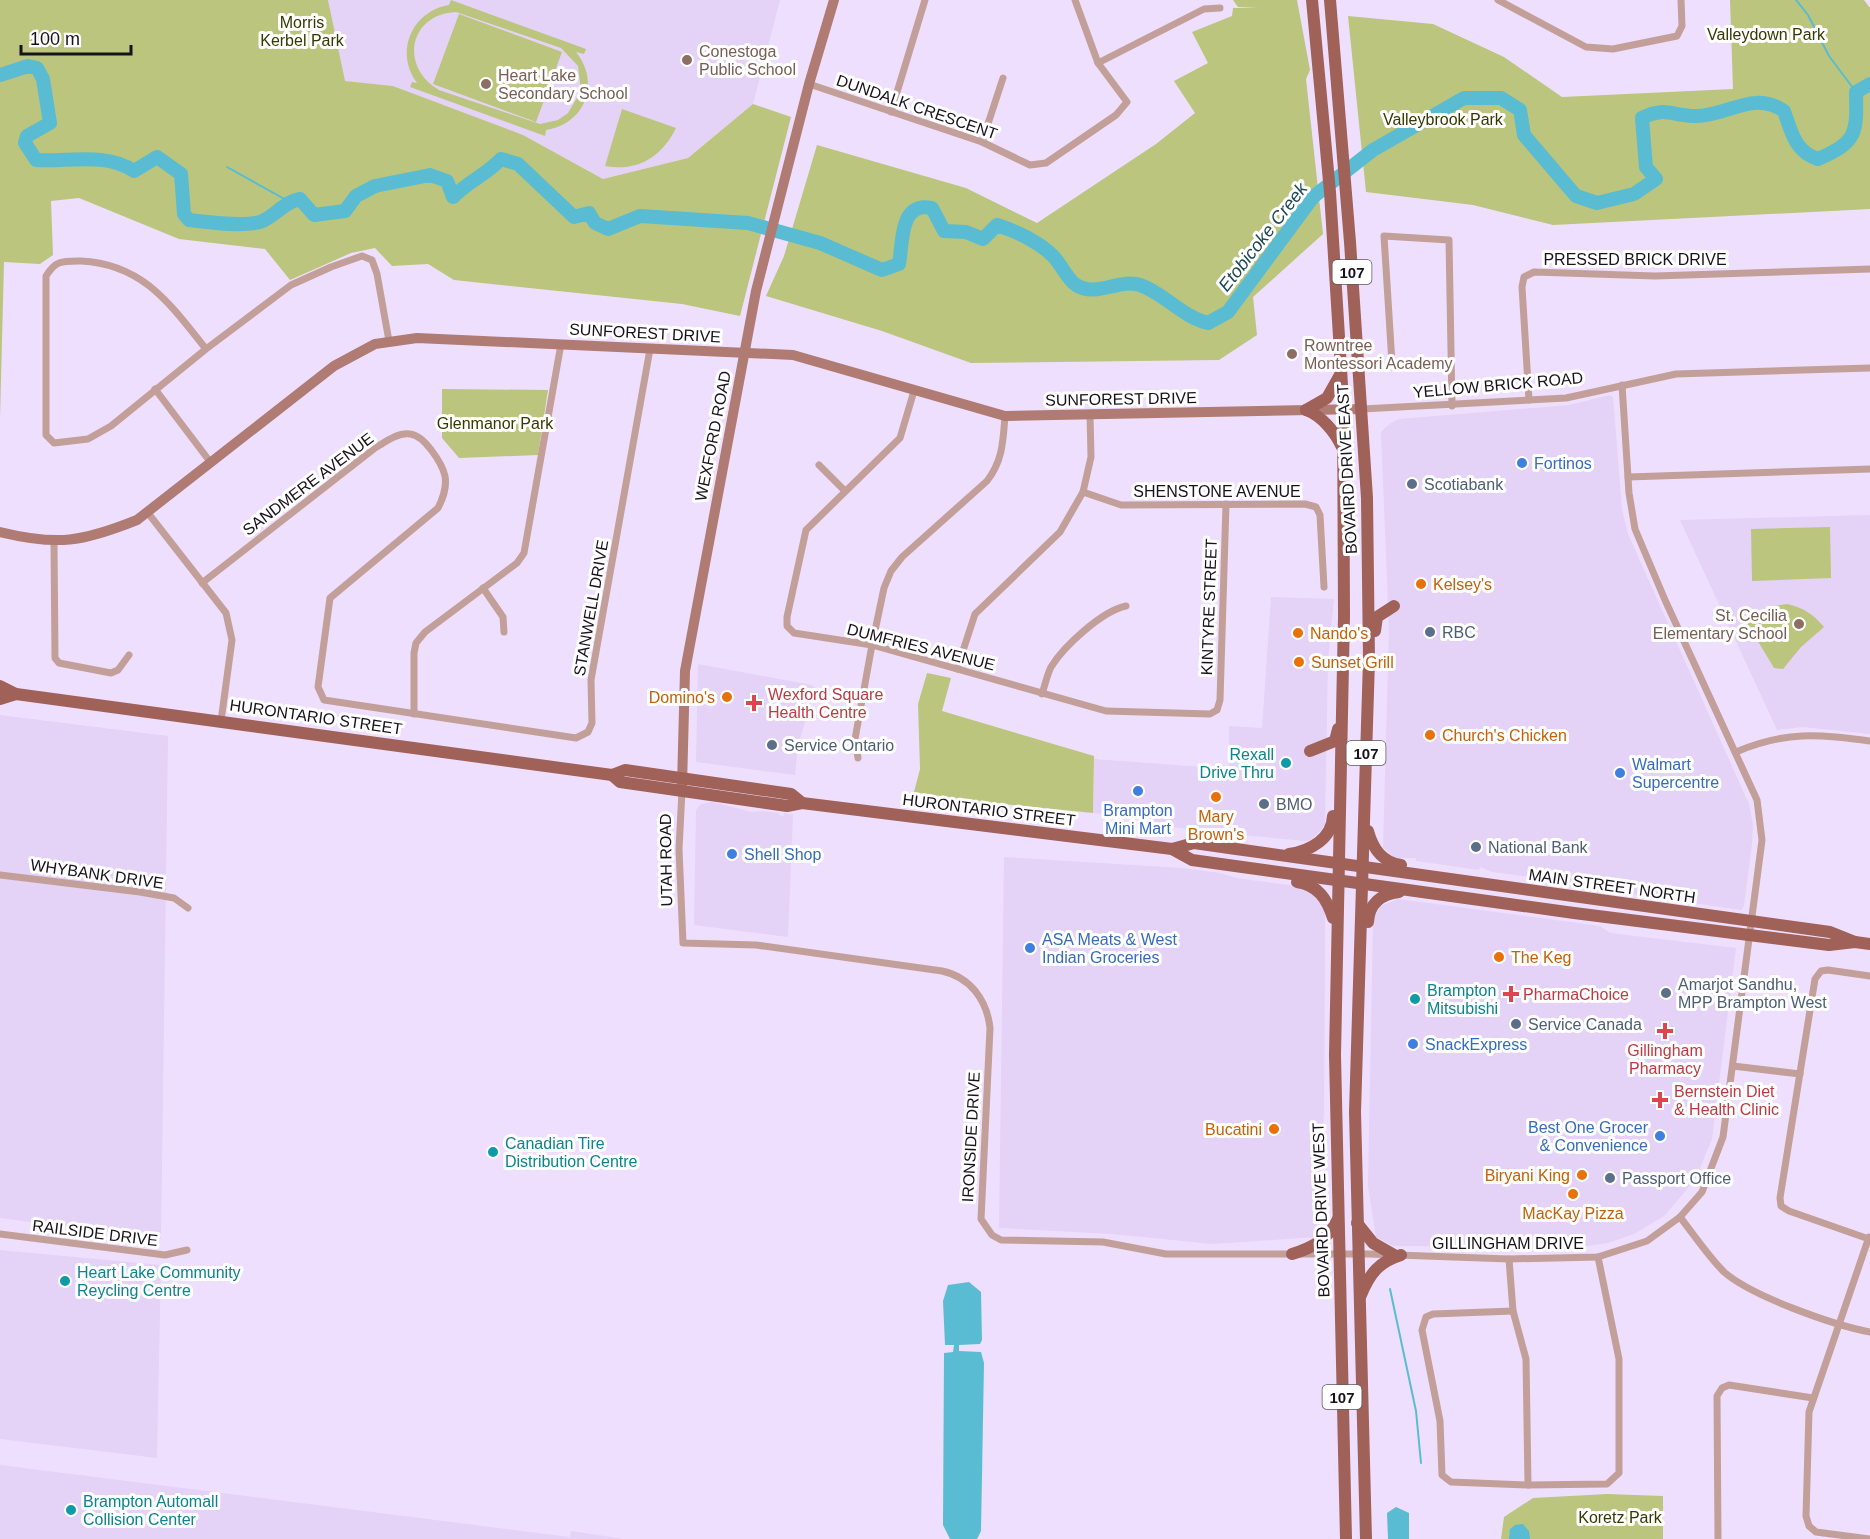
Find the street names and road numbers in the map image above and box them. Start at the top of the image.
street label: DUNDALK CRESCENT [834,71,1000,143]
street label: PRESSED BRICK DRIVE [1543,251,1727,268]
road number: 107 [1332,260,1372,284]
street label: SUNFOREST DRIVE [569,321,721,345]
street label: WEXFORD ROAD [692,369,734,503]
street label: YELLOW BRICK ROAD [1412,369,1584,401]
street label: BOVAIRD DRIVE EAST [1334,383,1360,555]
street label: SUNFOREST DRIVE [1045,389,1197,409]
street label: SANDMERE AVENUE [239,429,377,539]
street label: SHENSTONE AVENUE [1133,483,1301,500]
street label: KINTYRE STREET [1198,538,1220,676]
street label: STANWELL DRIVE [571,539,611,677]
street label: DUMFRIES AVENUE [845,620,997,674]
street label: HURONTARIO STREET [229,696,404,738]
road number: 107 [1346,741,1386,765]
street label: HURONTARIO STREET [902,791,1077,829]
street label: UTAH ROAD [657,813,675,907]
street label: WHYBANK DRIVE [29,856,165,892]
street label: MAIN STREET NORTH [1527,866,1697,906]
street label: IRONSIDE DRIVE [959,1071,983,1203]
street label: BOVAIRD DRIVE WEST [1309,1122,1333,1298]
street label: RAILSIDE DRIVE [31,1217,159,1249]
street label: GILLINGHAM DRIVE [1432,1235,1584,1252]
road number: 107 [1322,1385,1362,1409]

